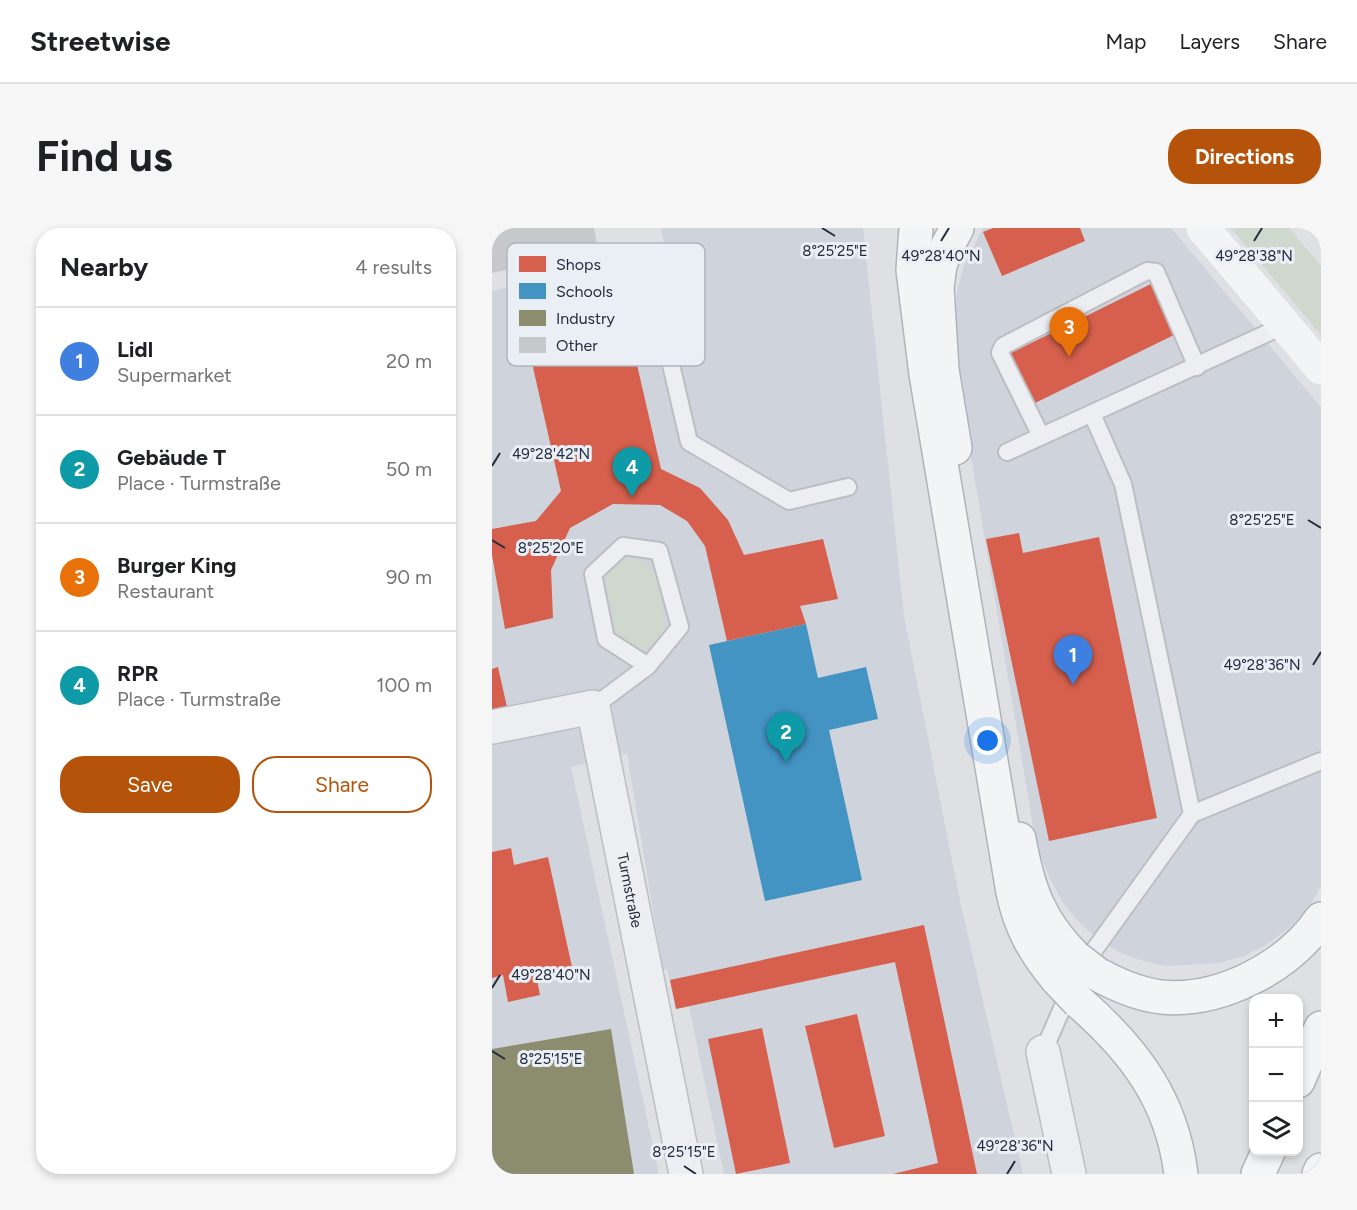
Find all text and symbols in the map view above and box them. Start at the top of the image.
text: Streetwise [30,24,170,58]
text: Map [1106,29,1146,54]
text: Layers [1179,29,1240,54]
text: Share [1273,29,1327,54]
button: Directions [1168,129,1321,184]
text: Find us [36,131,173,182]
text: 8°25'25"E [802,242,868,260]
legend [507,243,705,366]
text: 49°28'40"N [901,247,981,265]
text: 49°28'38"N [1215,247,1293,265]
text: Nearby [60,251,148,283]
text: 4 results [355,255,432,279]
text: Shops [556,255,601,274]
text: Schools [556,282,613,301]
pin: 3 [1050,308,1088,357]
text: Industry [556,309,615,328]
text: Lidl [117,336,153,363]
text: Other [556,336,598,355]
text: 1 [75,349,84,373]
text: 20 m [386,349,432,373]
text: Supermarket [117,363,232,387]
text: Gebäude T [117,444,226,471]
text: 49°28'42"N [512,445,590,463]
pin: 4 [612,448,652,497]
text: 2 [74,457,85,481]
text: 50 m [386,457,432,481]
text: Place · Turmstraße [117,471,281,495]
text: 8°25'25"E [1229,511,1295,529]
text: 8°25'20"E [518,539,584,557]
text: Burger King [117,552,236,579]
text: 3 [74,565,85,589]
text: 90 m [386,565,432,589]
text: Restaurant [117,579,214,603]
pin: 1 [1054,636,1092,685]
text: 49°28'36"N [1224,656,1301,674]
text: RPR [117,660,159,687]
text: 4 [73,673,86,697]
text: 100 m [376,673,432,697]
text: Place · Turmstraße [117,687,281,711]
pin: 2 [766,712,806,762]
your location [973,726,1002,755]
button: Save [60,756,240,813]
button: Share [252,756,432,813]
street label: Turmstraße [613,851,646,929]
text: 49°28'40"N [511,966,591,984]
map controls [1249,994,1303,1156]
button: + [1249,994,1303,1048]
button: − [1249,1048,1303,1102]
text: 8°25'15"E [519,1050,583,1068]
button: layers [1249,1102,1303,1156]
text: 49°28'36"N [977,1137,1054,1155]
text: 8°25'15"E [652,1143,716,1161]

